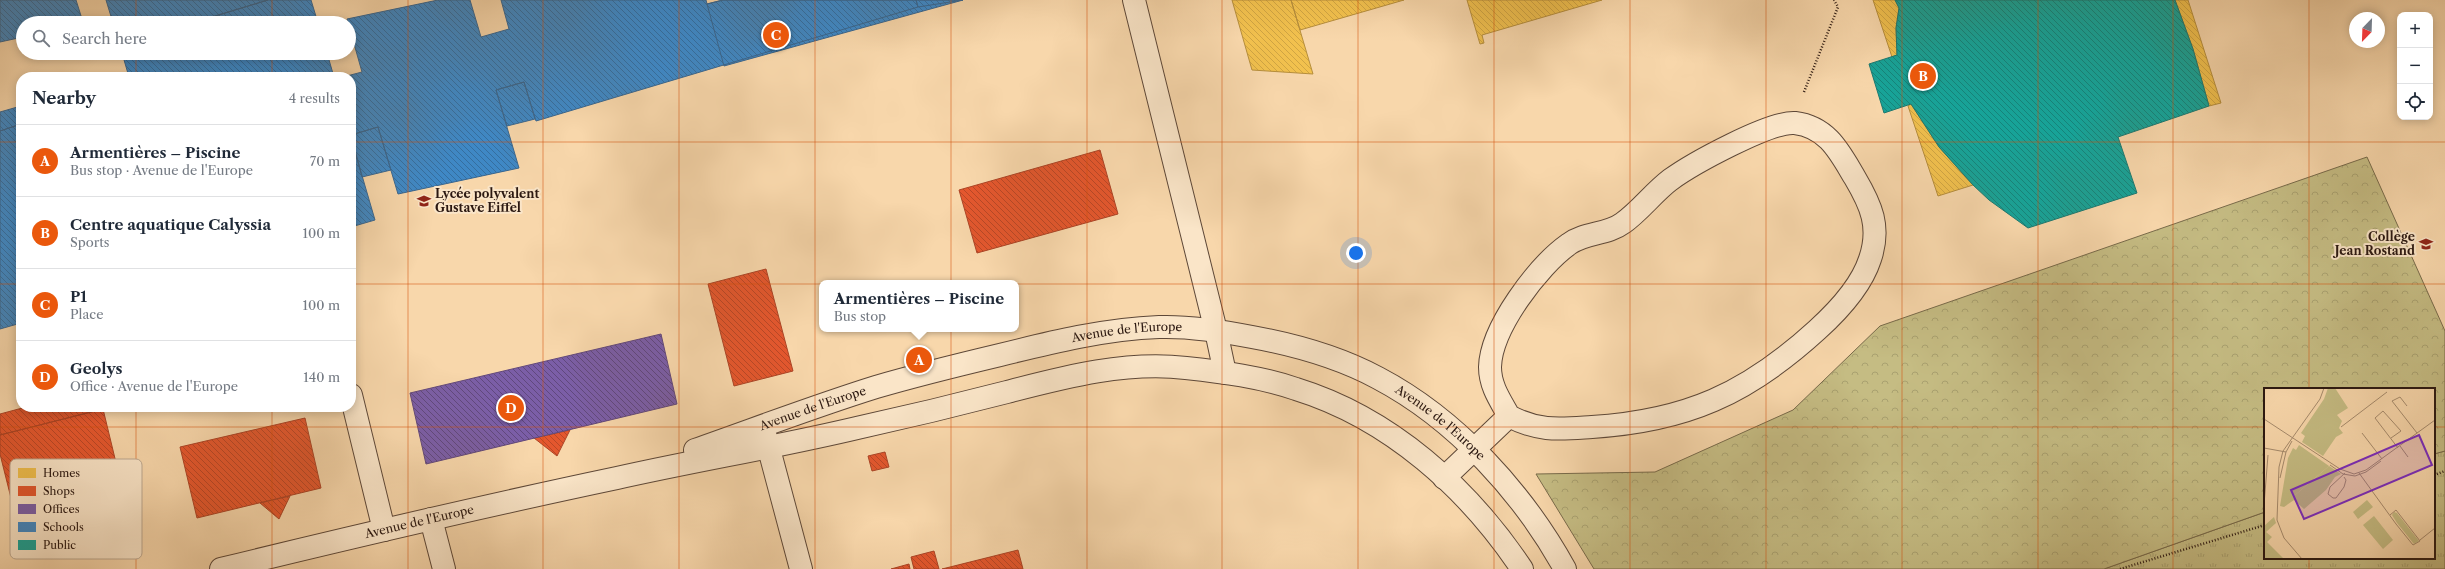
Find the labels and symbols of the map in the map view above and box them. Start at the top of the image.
north arrow [2349,12,2385,48]
pin: C [763,20,789,50]
pin: B [1910,61,1936,91]
place label: Lycée polyvalent Gustave Eiffel [435,186,539,215]
school or university icon: Lycée polyvalent Gustave Eiffel [416,193,432,209]
place label: Collège Jean Rostand [2333,229,2415,258]
school or university icon: Collège Jean Rostand [2418,236,2434,252]
your location [1346,243,1366,263]
street label: Avenue de l'Europe [1069,319,1183,345]
pin: A [906,345,932,375]
street label: Avenue de l'Europe [1392,381,1489,463]
street label: Avenue de l'Europe [757,383,868,434]
inset map [2264,388,2435,559]
pin: D [498,393,524,423]
legend [10,459,142,559]
text: Homes [43,466,80,480]
text: Shops [43,484,75,498]
street label: Avenue de l'Europe [362,501,476,541]
text: Offices [43,502,80,516]
text: Schools [43,520,84,534]
text: Public [43,538,76,552]

